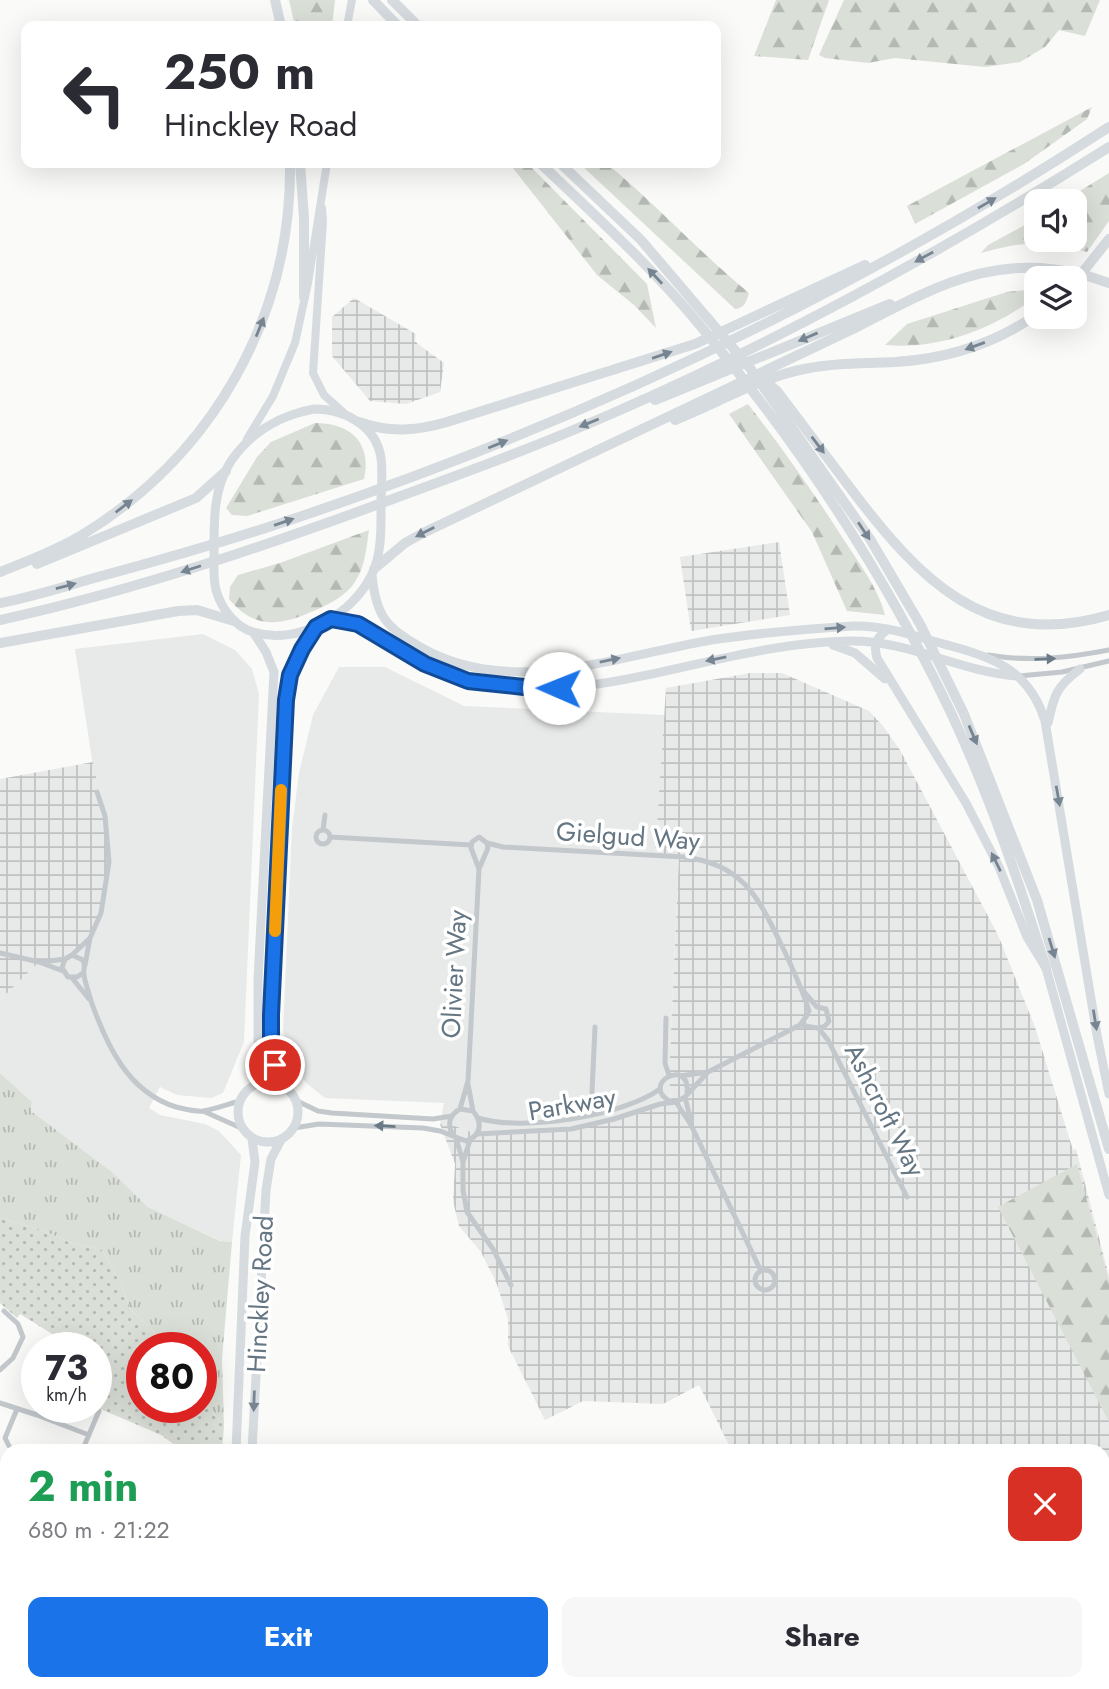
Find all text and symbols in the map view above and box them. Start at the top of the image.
text: 250 m [164,37,315,107]
icon: left [49,49,140,140]
text: Hinckley Road [164,102,357,148]
map controls [1024,189,1087,329]
button: sound [1024,189,1087,252]
one-way arrow [978,197,997,209]
one-way arrow [914,251,934,263]
button: layers [1024,266,1087,329]
one-way arrow [647,267,663,285]
one-way arrow [255,316,266,337]
one-way arrow [797,331,818,342]
one-way arrow [965,341,986,352]
one-way arrow [652,349,673,360]
one-way arrow [578,418,599,429]
one-way arrow [810,436,824,454]
one-way arrow [487,438,508,449]
one-way arrow [115,498,133,513]
one-way arrow [274,516,295,527]
one-way arrow [857,522,871,540]
one-way arrow [415,525,435,537]
one-way arrow [180,564,201,574]
one-way arrow [55,580,77,591]
one-way arrow [825,622,847,633]
position arrow [522,651,596,725]
one-way arrow [705,653,727,664]
one-way arrow [1035,653,1057,664]
one-way arrow [599,654,621,665]
one-way arrow [967,724,978,745]
one-way arrow [1053,785,1064,807]
street label: Gielgud Way [555,812,702,860]
one-way arrow [990,852,1001,872]
street label: Olivier Way [432,908,476,1039]
one-way arrow [1048,937,1058,958]
one-way arrow [1089,1009,1100,1031]
pin [245,1035,305,1095]
street label: Ashcroft Way [835,1037,935,1184]
icon: arrive [256,1046,294,1084]
street label: Parkway [525,1078,619,1130]
one-way arrow [374,1120,396,1131]
street label: Hinckley Road [237,1215,283,1373]
speed limit sign: 80 [126,1332,217,1423]
text: 73 [45,1343,88,1393]
text: km/h [46,1382,87,1408]
one-way arrow [249,1390,260,1412]
text: 2 min [28,1456,138,1517]
button: close [1008,1467,1082,1541]
text: 680 m · 21:22 [28,1513,170,1547]
button: Exit [28,1597,548,1677]
button: Share [562,1597,1082,1677]

